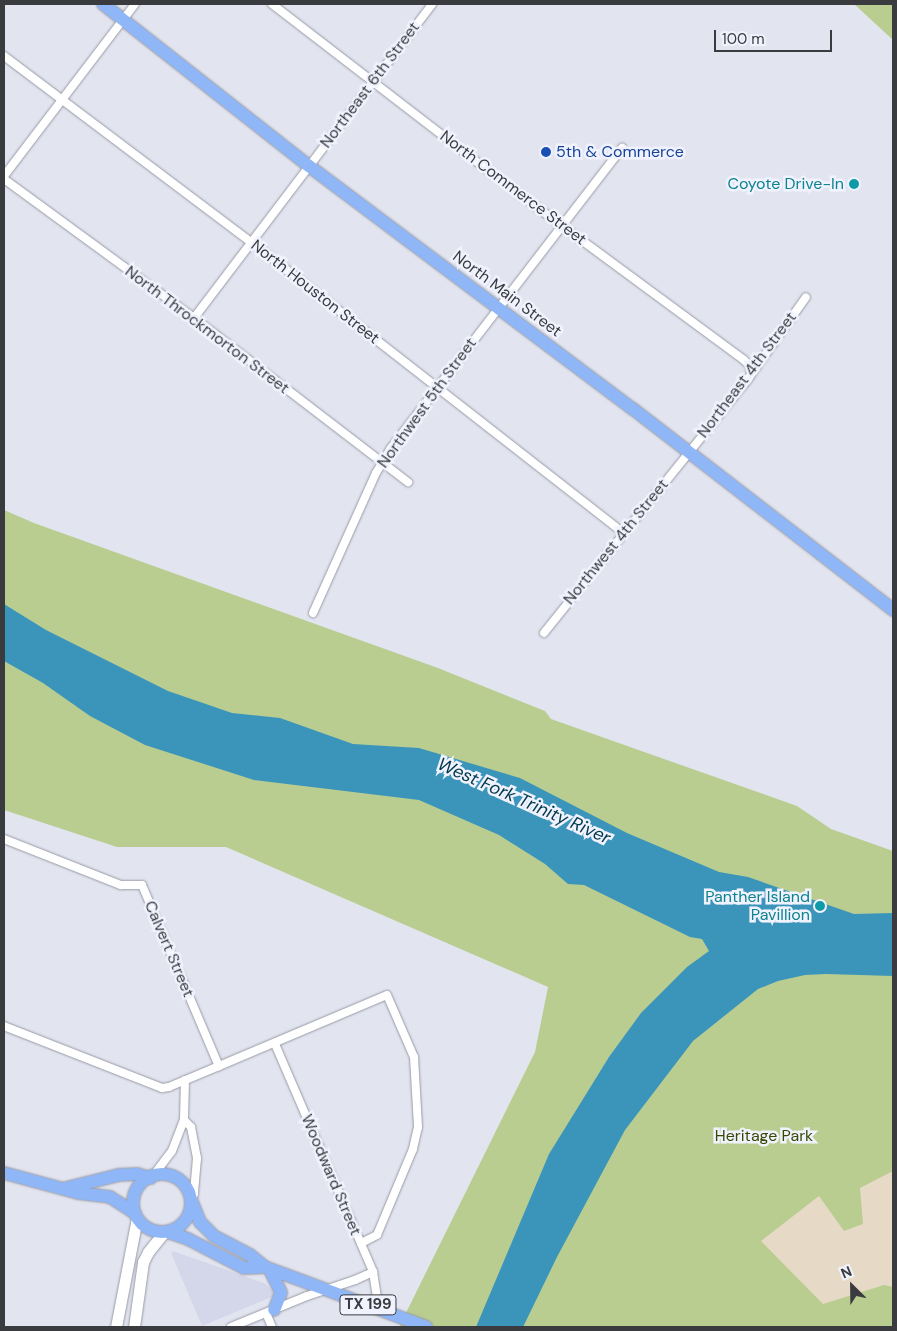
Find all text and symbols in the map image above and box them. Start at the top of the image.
street label: Northeast 6th Street [316,18,424,152]
scale bar [717,20,834,52]
text: 100 m [722,29,765,49]
street label: North Commerce Street [436,127,590,249]
place label: 5th & Commerce [556,142,684,162]
marker: 5th & Commerce [540,146,552,158]
place label: Coyote Drive-In [728,174,844,194]
marker: Coyote Drive-In [848,178,860,190]
street label: North Houston Street [247,236,383,348]
street label: North Main Street [449,247,565,341]
street label: North Throckmorton Street [121,262,293,398]
street label: Northeast 4th Street [693,308,801,442]
street label: Northwest 5th Street [373,334,481,472]
street label: Northwest 4th Street [559,475,673,609]
water label: West Fork Trinity River [434,753,614,849]
place label: Panther Island Pavillion [705,887,810,925]
street label: Calvert Street [140,898,198,1000]
marker: Panther Island Pavillion [814,900,826,912]
street label: Woodward Street [297,1112,365,1238]
park label: Heritage Park [715,1126,813,1146]
north arrow [827,1261,877,1311]
text: N [838,1262,854,1282]
road number: TX 199 [339,1292,397,1318]

